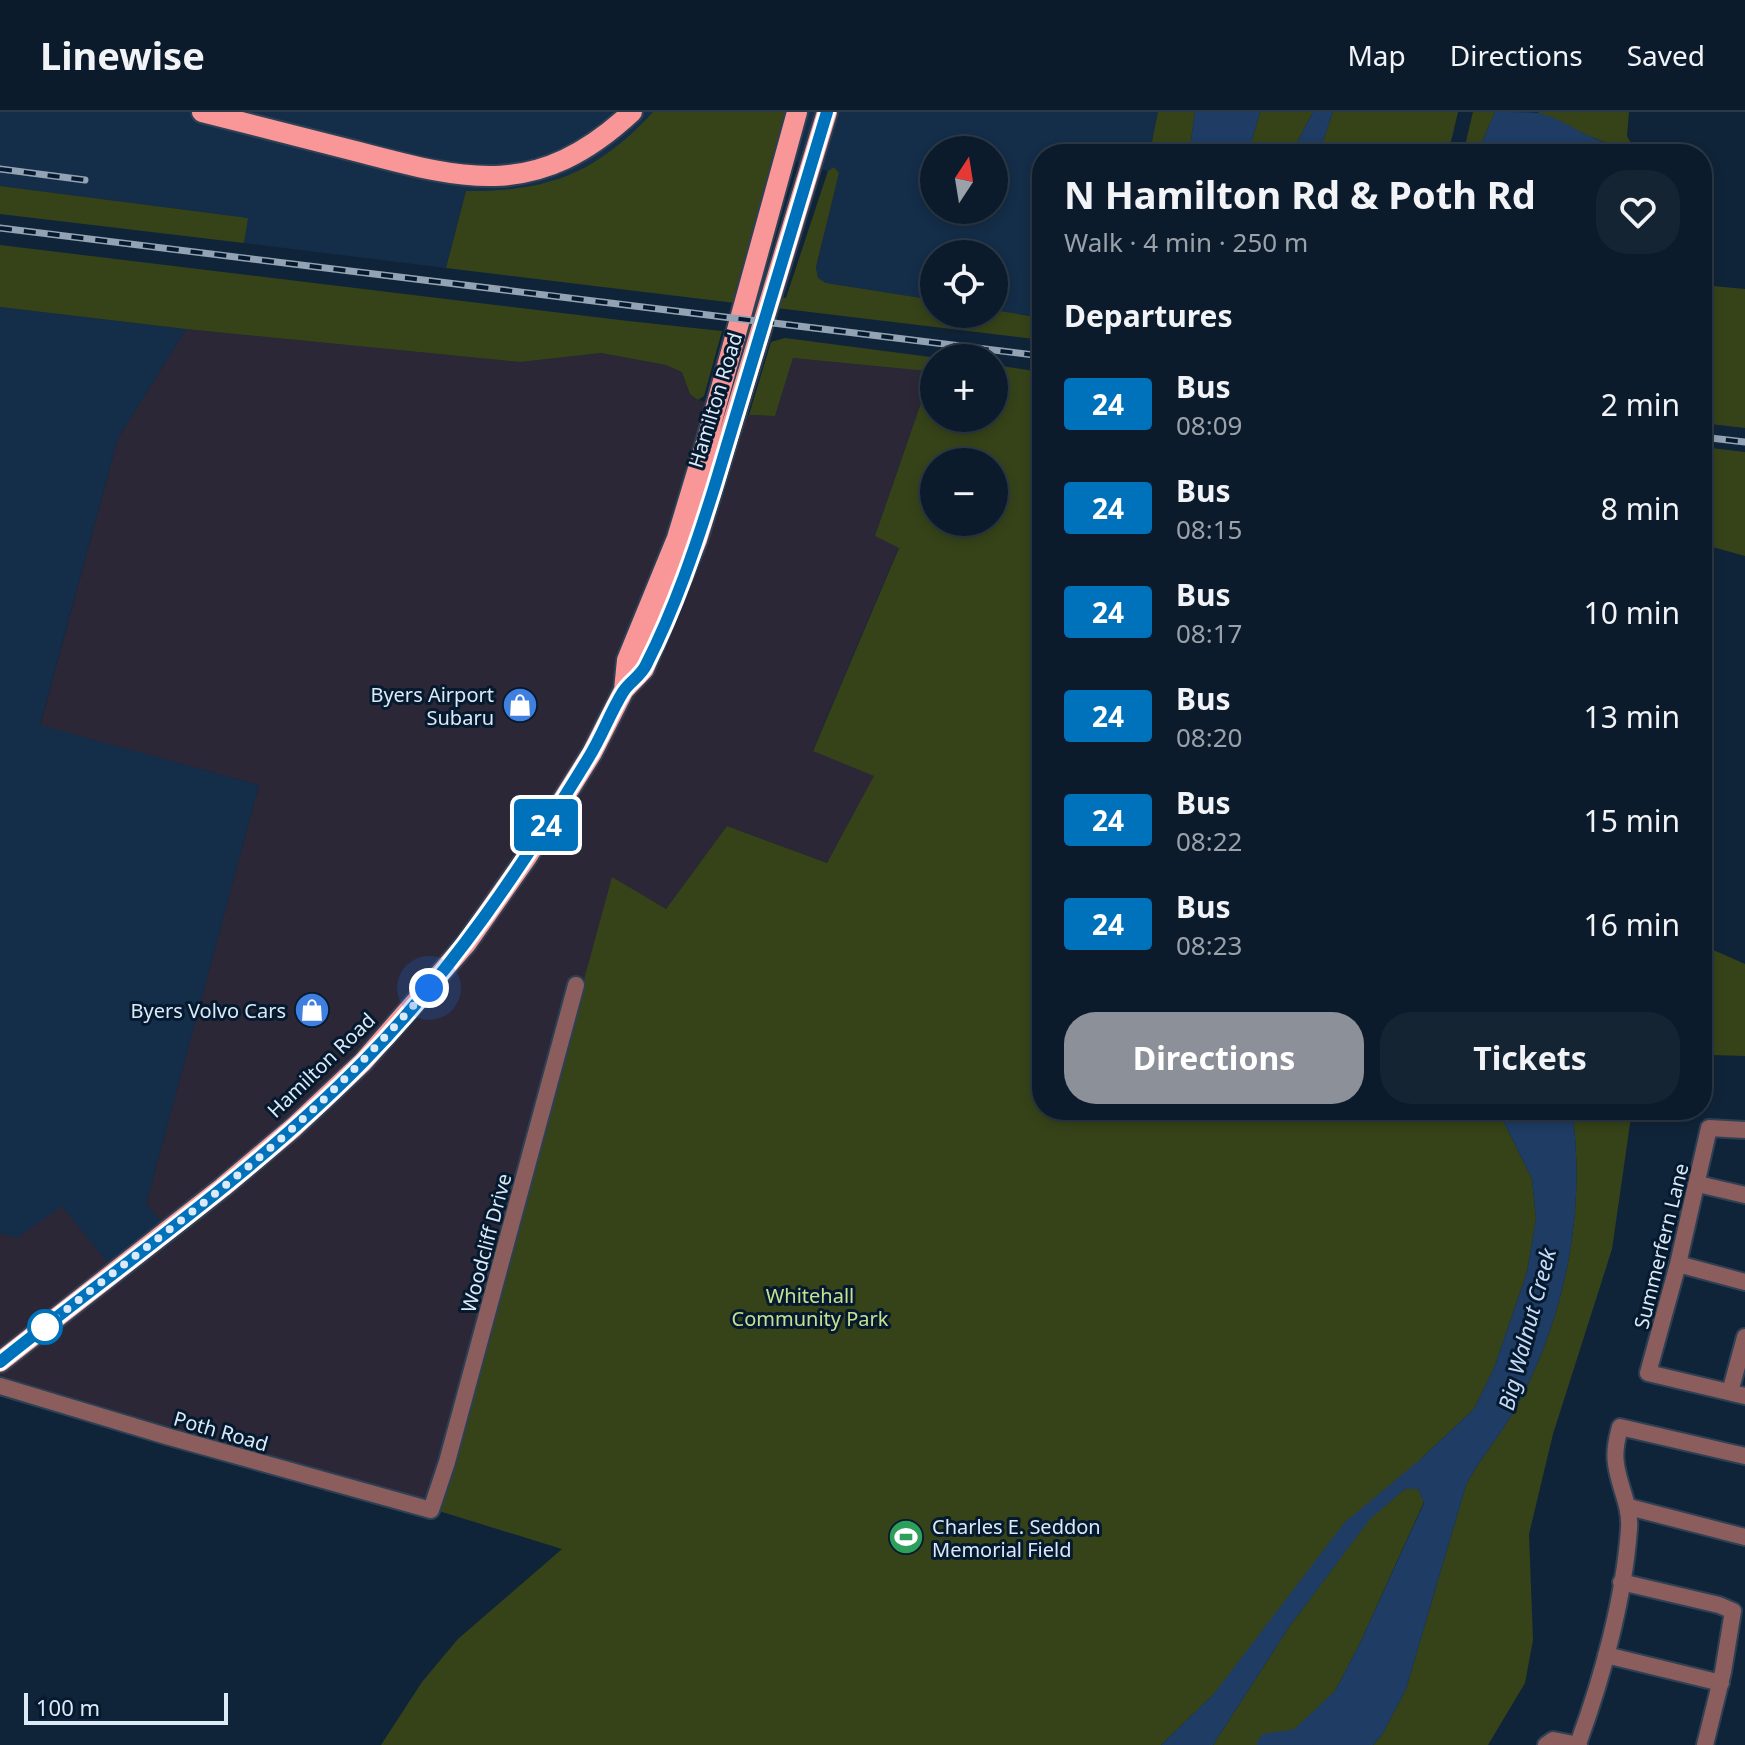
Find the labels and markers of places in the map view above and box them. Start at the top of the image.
place label: Byers Airport Subaru [370,681,494,731]
shop icon: Byers Airport Subaru [501,686,539,724]
shop icon: Byers Volvo Cars [293,991,331,1029]
place label: Byers Volvo Cars [130,997,286,1024]
unlabelled marker [28,1310,62,1344]
place label: Charles E. Seddon Memorial Field [932,1513,1101,1563]
sports icon: Charles E. Seddon Memorial Field [887,1518,925,1556]

